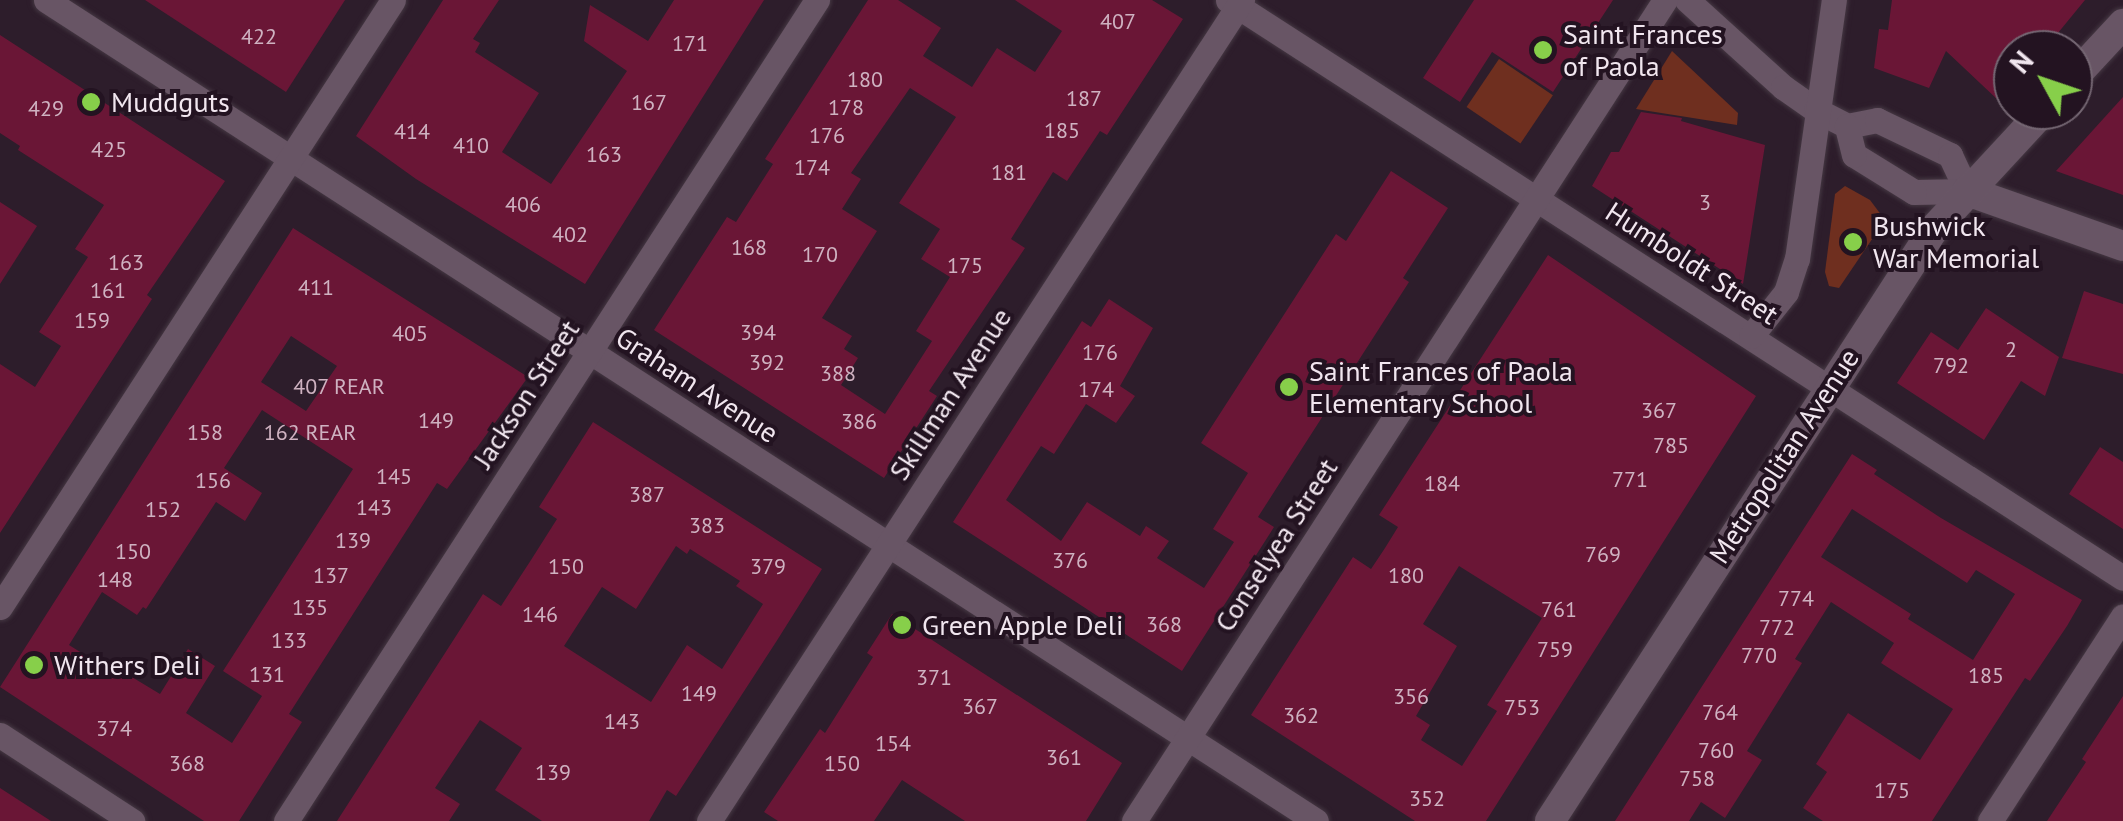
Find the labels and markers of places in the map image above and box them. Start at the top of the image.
place label: Saint Frances of Paola [1563,17,1723,83]
marker: Saint Frances of Paola [1532,39,1554,61]
place label: Muddguts [111,85,230,119]
marker: Muddguts [80,91,102,113]
place label: Bushwick War Memorial [1873,209,2039,275]
marker: Bushwick War Memorial [1842,231,1864,253]
place label: Saint Frances of Paola Elementary School [1309,354,1573,420]
marker: Saint Frances of Paola Elementary School [1278,376,1300,398]
place label: Green Apple Deli [922,608,1124,642]
marker: Green Apple Deli [891,614,913,636]
place label: Withers Deli [54,648,201,682]
marker: Withers Deli [23,654,45,676]

